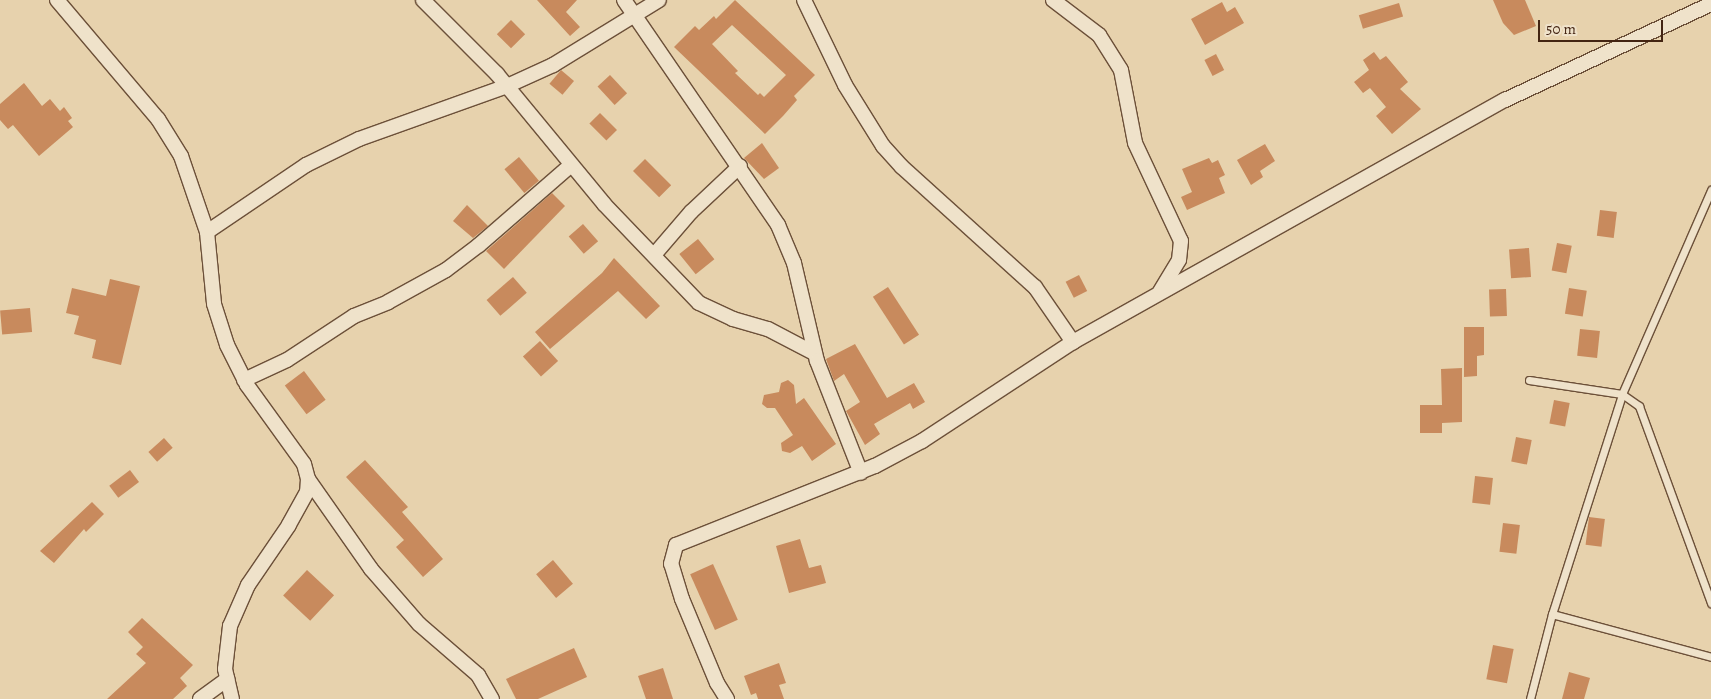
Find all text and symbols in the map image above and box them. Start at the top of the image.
scale bar [1541,10,1666,42]
text: 50 m [1546,19,1576,39]

